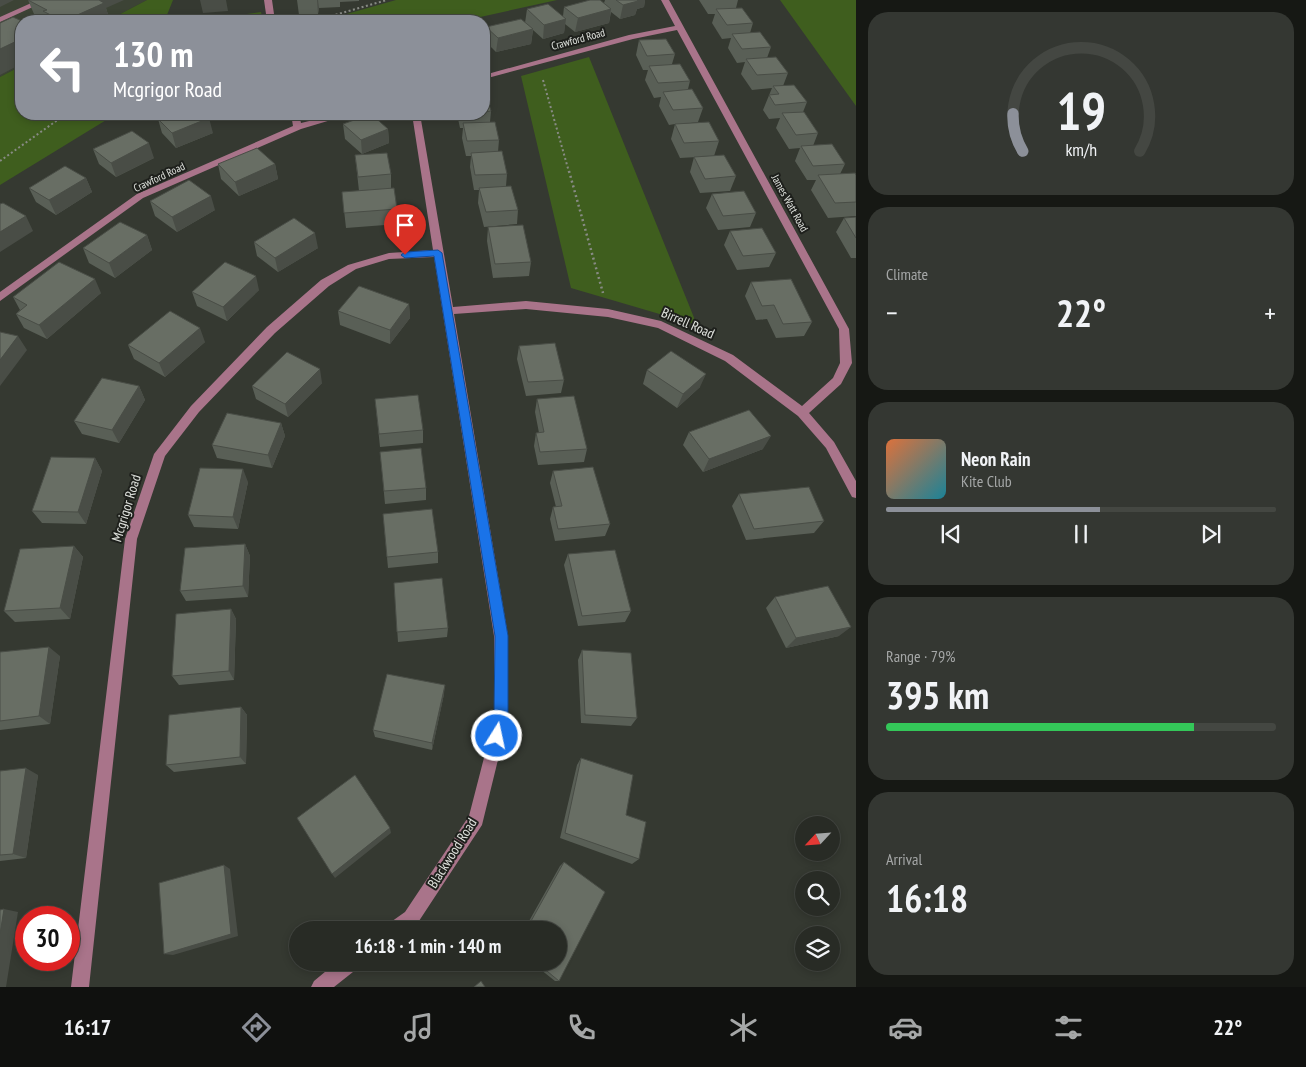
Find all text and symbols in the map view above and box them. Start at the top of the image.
street label: Crawford Road [550,25,607,53]
text: 130 m [113,31,194,77]
icon: left [30,35,95,100]
text: Mcgrigor Road [113,75,222,103]
text: 19 [1056,77,1106,144]
text: km/h [1065,138,1097,161]
street label: Crawford Road [131,159,187,195]
street label: James Watt Road [768,171,812,234]
pin [384,204,426,255]
icon: arrive [391,211,419,239]
text: Climate [886,264,928,284]
text: 22° [1056,288,1106,337]
text: − [886,294,898,331]
text: + [1264,294,1276,331]
street label: Birrell Road [659,303,717,343]
text: Neon Rain [961,447,1030,471]
text: Kite Club [961,471,1012,491]
street label: Mcgrigor Road [107,472,145,544]
icon: previous [937,520,965,548]
icon: pause [1067,520,1095,548]
icon: next [1197,520,1225,548]
text: Range · 79% [886,646,955,666]
text: 395 km [886,670,989,719]
position arrow [470,709,522,761]
street label: Blackwood Road [423,815,481,891]
north arrow [795,816,840,861]
map controls [795,816,840,971]
text: Arrival [886,849,922,869]
button: search [795,871,840,916]
text: 16:18 [886,873,968,922]
speed limit sign: 30 [15,906,80,971]
button: layers [795,926,840,971]
text: 16:18 · 1 min · 140 m [355,934,501,958]
icon: directions [239,1010,274,1045]
icon: music [401,1010,436,1045]
icon: phone [564,1010,599,1045]
icon: climate [726,1010,761,1045]
icon: car [888,1010,923,1045]
icon: filters [1051,1010,1086,1045]
text: 16:17 [64,1013,111,1041]
text: 22° [1213,1013,1242,1041]

